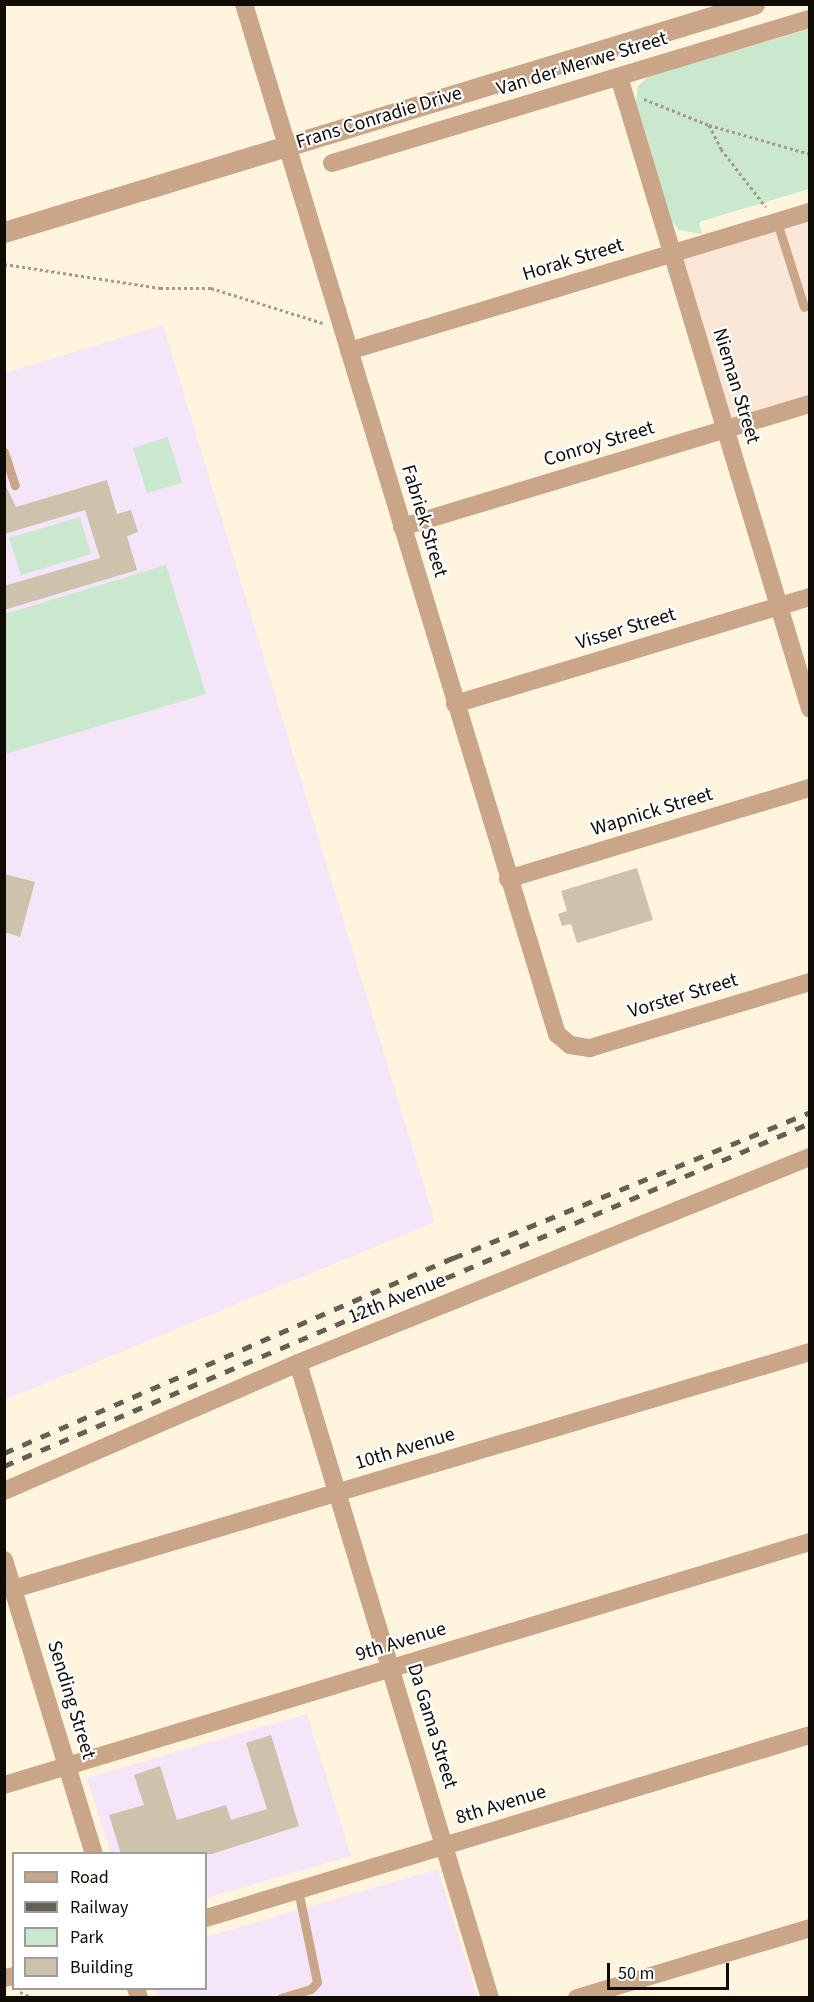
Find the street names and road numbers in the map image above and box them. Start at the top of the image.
street label: Van der Merwe Street [494,27,670,101]
street label: Frans Conradie Drive [293,81,465,155]
street label: Horak Street [520,233,626,287]
street label: Nieman Street [707,325,765,447]
street label: Conroy Street [541,416,657,472]
street label: Fabriek Street [396,462,452,580]
street label: Visser Street [573,602,679,656]
street label: Wapnick Street [588,782,716,842]
street label: Vorster Street [625,968,741,1024]
street label: 12th Avenue [345,1269,449,1329]
street label: 10th Avenue [352,1422,458,1476]
street label: 9th Avenue [353,1617,449,1667]
street label: Sending Street [42,1638,100,1762]
street label: Da Gama Street [402,1661,462,1791]
street label: 8th Avenue [453,1780,549,1830]

